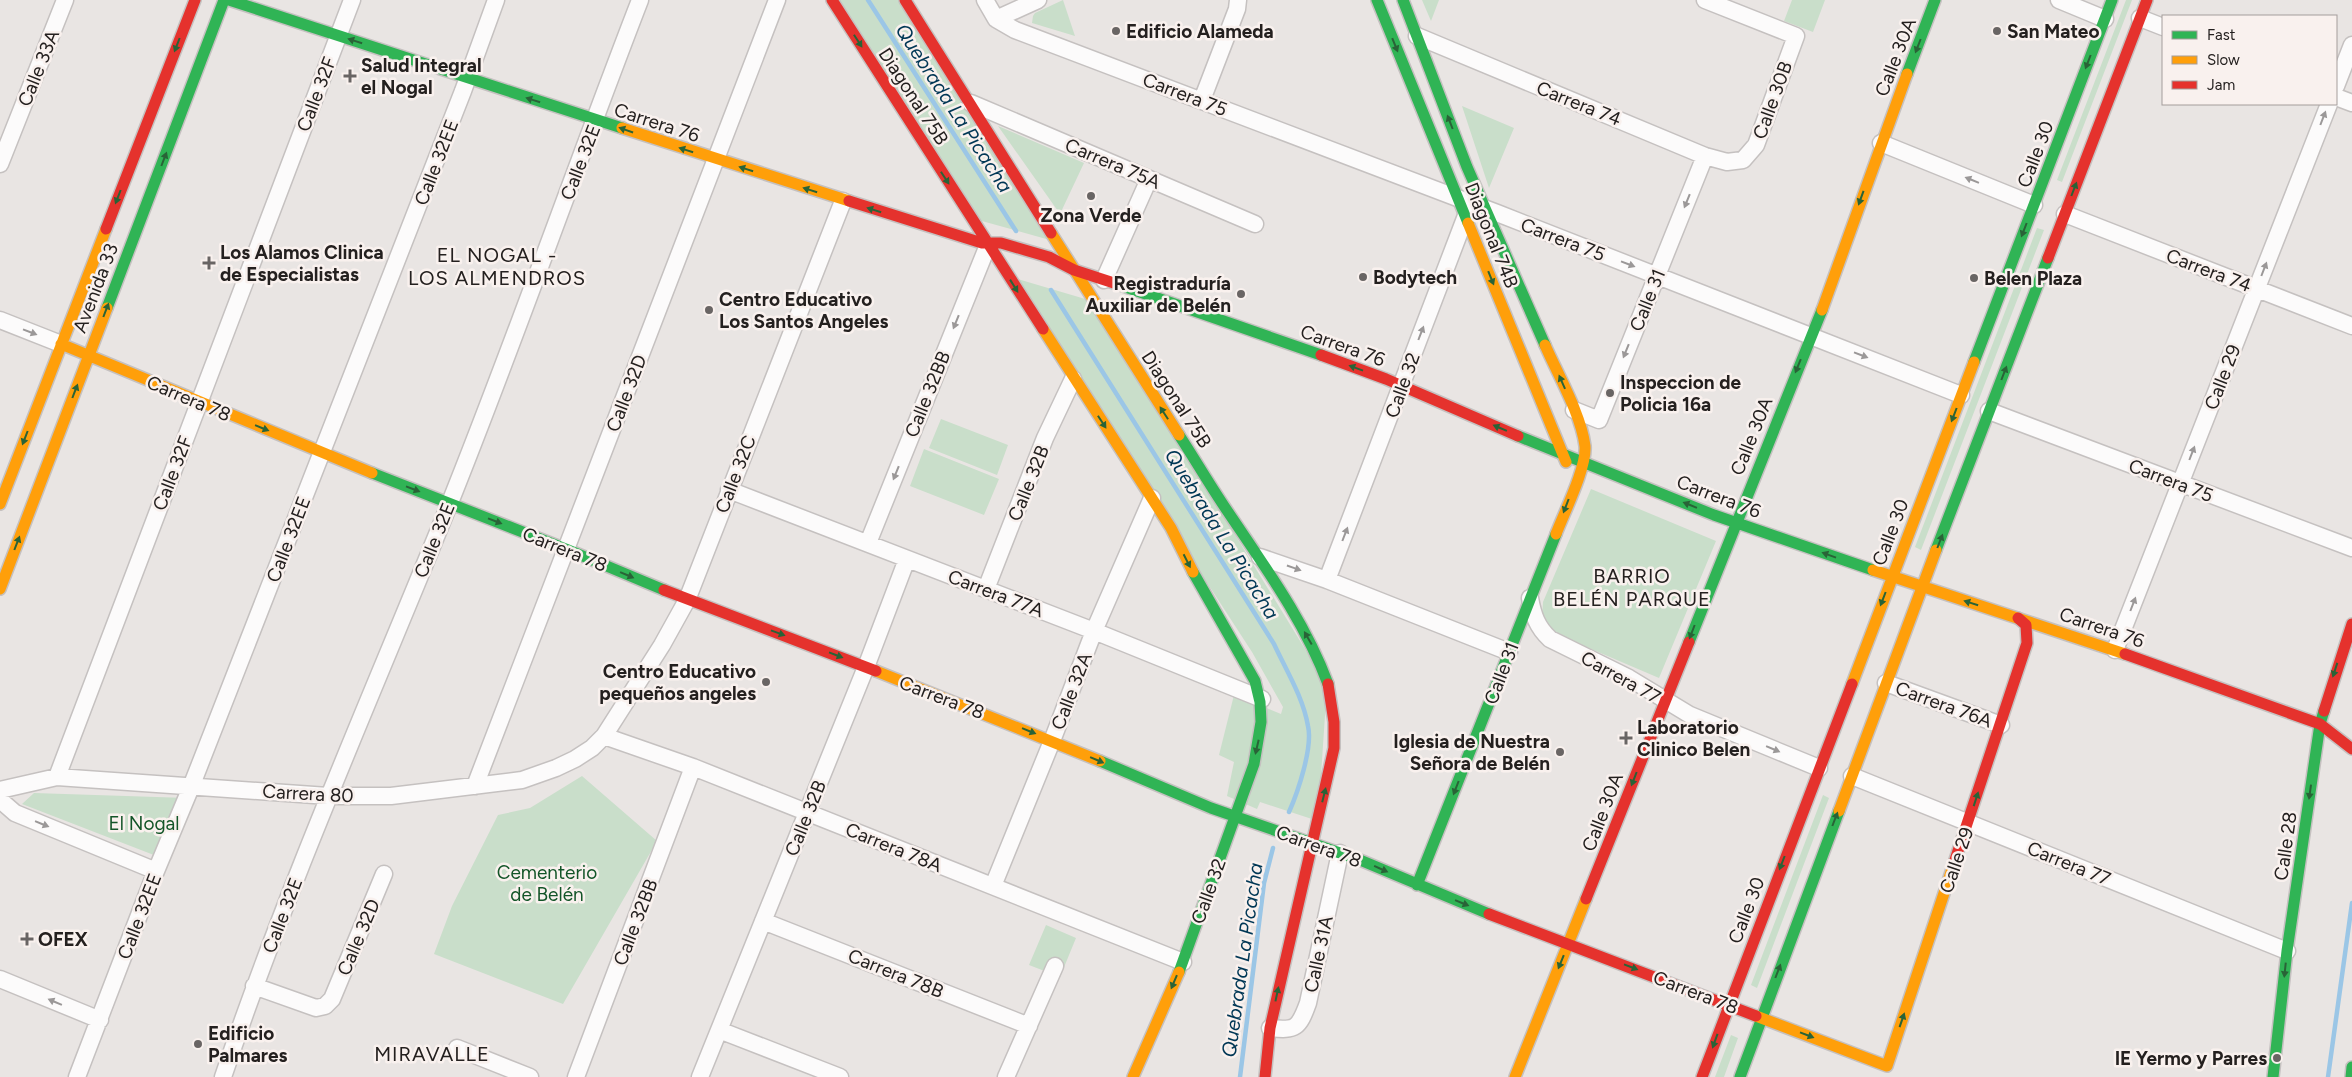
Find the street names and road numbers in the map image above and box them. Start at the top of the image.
street label: Calle 30A [1870,15,1921,100]
street label: Calle 33A [13,27,64,110]
street label: Diagonal 75B [874,43,954,149]
street label: Calle 32F [292,54,341,135]
street label: Calle 30B [1748,58,1797,142]
street label: Carrera 75 [1139,68,1230,121]
street label: Carrera 74 [1533,76,1625,131]
street label: Carrera 76 [611,98,703,147]
street label: Calle 32EE [410,116,463,208]
street label: Calle 30 [2012,118,2059,191]
street label: Calle 32E [556,121,605,203]
street label: Carrera 75A [1062,133,1164,194]
street label: Diagonal 74B [1460,179,1523,291]
street label: Carrera 75 [1517,213,1608,266]
street label: Avenida 33 [68,240,123,336]
street label: Carrera 74 [2163,244,2255,297]
street label: Calle 31 [1625,266,1670,335]
street label: Carrera 76 [1297,320,1389,371]
street label: Calle 29 [2200,341,2245,413]
street label: Diagonal 75B [1137,346,1217,452]
street label: Calle 32BB [900,348,955,441]
street label: Calle 32 [1380,349,1425,421]
street label: Calle 32D [601,351,652,435]
street label: Carrera 78 [143,370,234,426]
street label: Calle 30A [1725,394,1778,479]
street label: Calle 32C [710,432,761,516]
street label: Calle 32F [148,433,197,514]
street label: Calle 32B [1003,442,1054,524]
street label: Carrera 75 [2125,454,2216,507]
street label: Carrera 76 [1673,470,1764,523]
street label: Calle 32EE [262,493,315,585]
street label: Calle 30 [1867,496,1914,569]
street label: Calle 32E [409,499,460,581]
street label: Carrera 78 [519,522,611,577]
street label: Carrera 77A [945,565,1047,622]
street label: Carrera 76 [2056,602,2148,653]
street label: Calle 31 [1479,639,1524,708]
street label: Carrera 77 [1577,646,1665,709]
street label: Calle 32A [1046,649,1097,733]
street label: Carrera 78 [896,671,988,724]
street label: Carrera 76A [1892,676,1995,733]
street label: Calle 30A [1577,770,1628,855]
street label: Calle 32B [780,777,831,859]
street label: Carrera 80 [262,780,354,807]
street label: Calle 28 [2269,810,2302,882]
street label: Carrera 78A [842,818,946,877]
street label: Carrera 78 [1273,820,1365,873]
street label: Calle 29 [1934,824,1978,896]
street label: Carrera 77 [2024,836,2114,891]
street label: Calle 32 [1186,855,1231,927]
street label: Calle 32EE [113,870,166,962]
street label: Calle 32E [258,874,307,956]
street label: Calle 30 [1723,874,1770,947]
street label: Calle 32BB [608,876,663,969]
street label: Calle 32D [332,895,385,979]
street label: Calle 31A [1299,914,1338,995]
street label: Carrera 78B [845,944,947,1003]
street label: Carrera 78 [1650,966,1742,1019]

